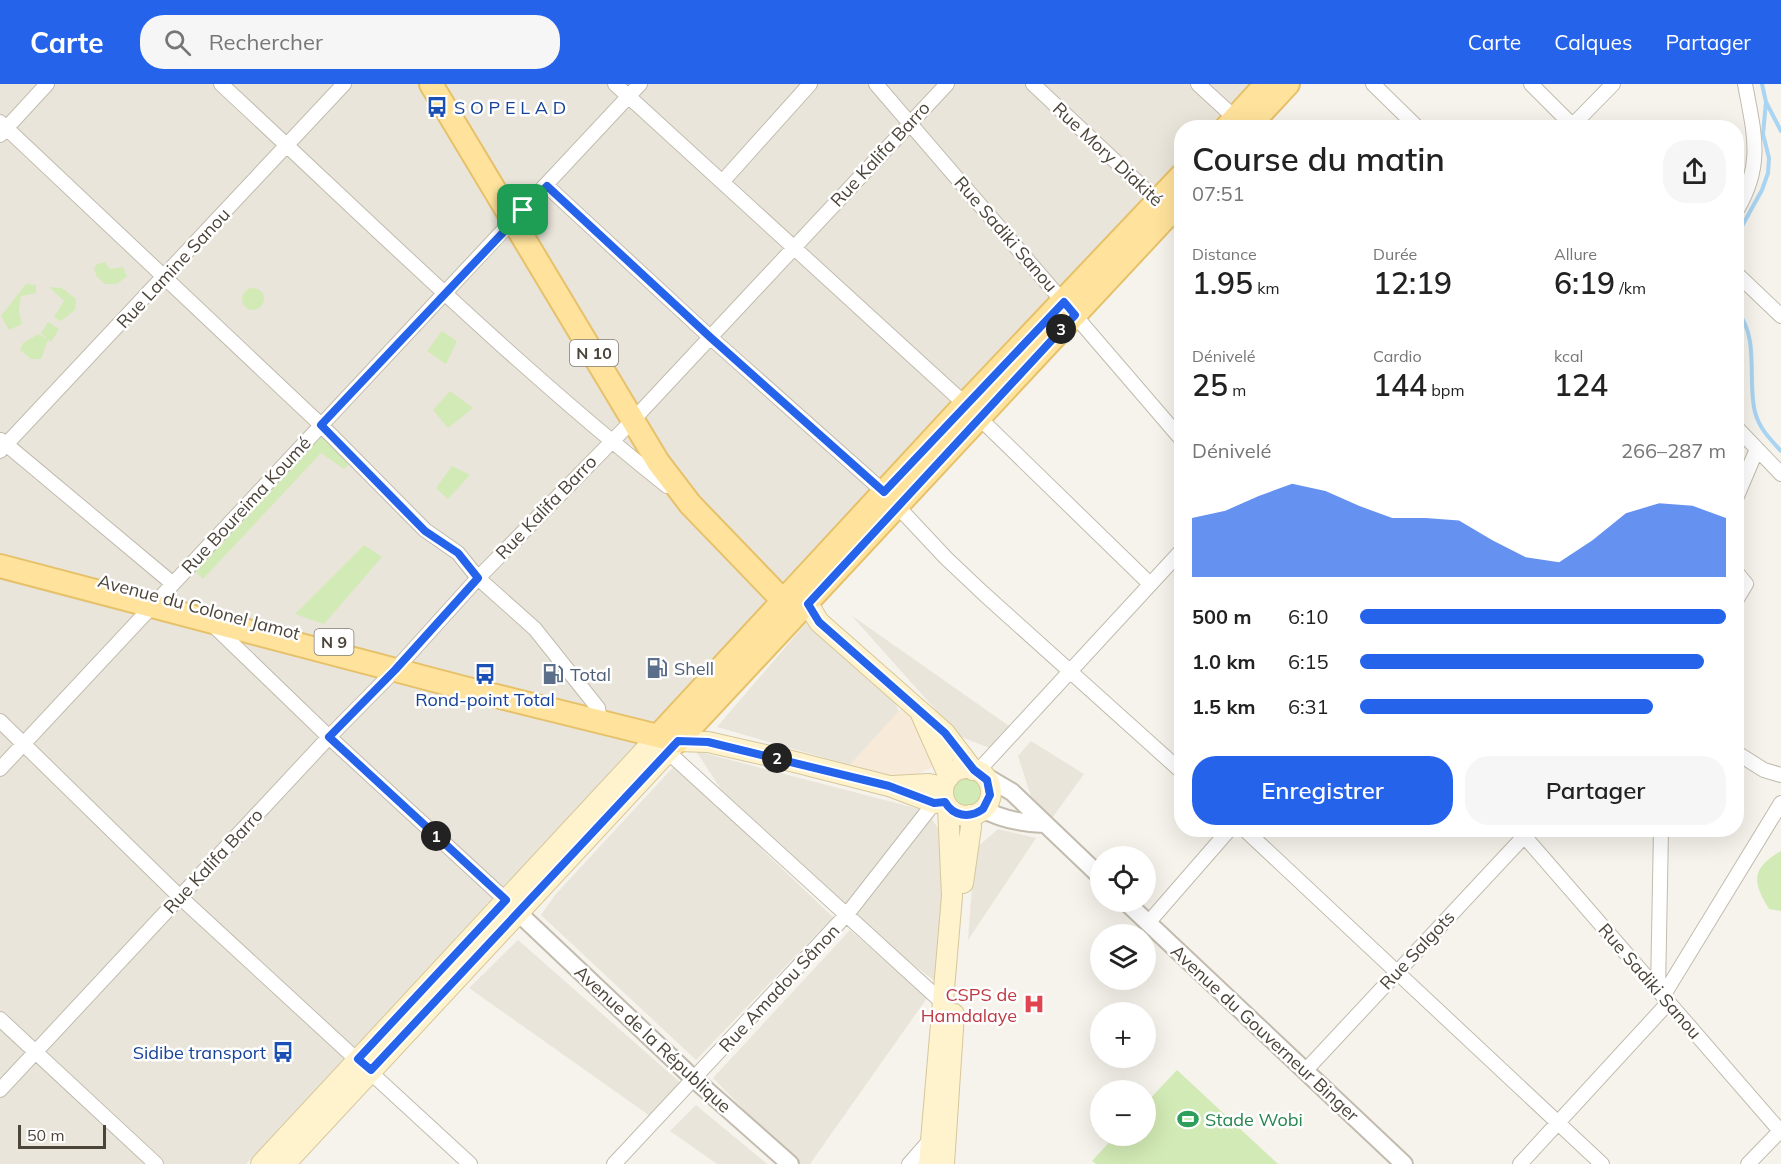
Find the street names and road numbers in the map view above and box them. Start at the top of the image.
street label: Rue Kalifa Barro [825,96,935,212]
street label: Rue Mory Diakité [1048,97,1168,211]
street label: Rue Sadiki Sanou [949,171,1063,297]
street label: Rue Lamine Sanou [111,203,235,333]
road number: N 10 [570,340,618,366]
street label: Rue Boureima Koumé [176,432,316,578]
street label: Rue Kalifa Barro [491,450,601,564]
street label: Avenue du Colonel Jamot [95,569,303,645]
road number: N 9 [314,629,354,655]
street label: Rue Kalifa Barro [158,803,268,919]
street label: Rue Salgots [1375,906,1460,994]
street label: Rue Sadiki Sanou [1593,918,1707,1044]
street label: Rue Amadou Sânon [714,919,844,1057]
street label: Avenue du Gouverneur Binger [1166,940,1364,1127]
street label: Avenue de la République [570,960,736,1118]

